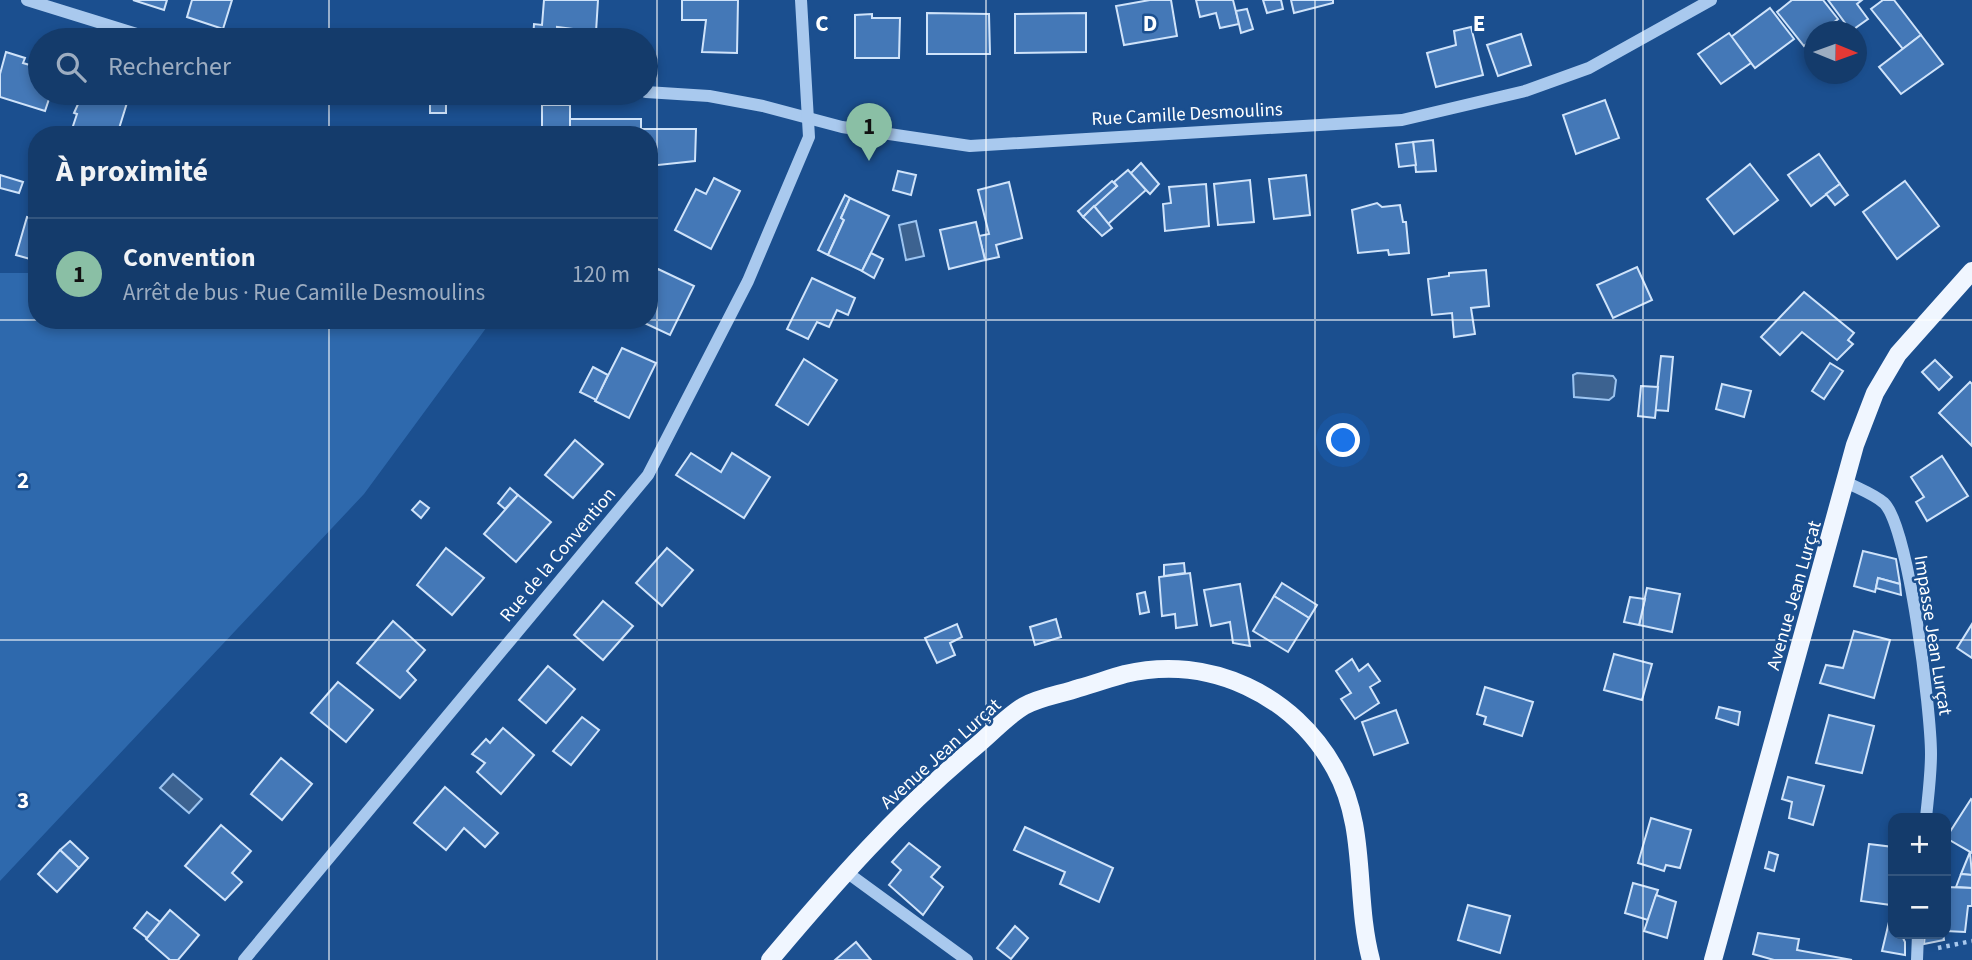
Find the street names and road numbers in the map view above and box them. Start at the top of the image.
street label: Rue Camille Desmoulins [1091,96,1283,133]
street label: Rue de la Convention [494,482,623,628]
street label: Avenue Jean Lurçat [1760,517,1829,673]
street label: Impasse Jean Lurçat [1907,553,1959,718]
street label: Avenue Jean Lurçat [875,692,1008,816]

